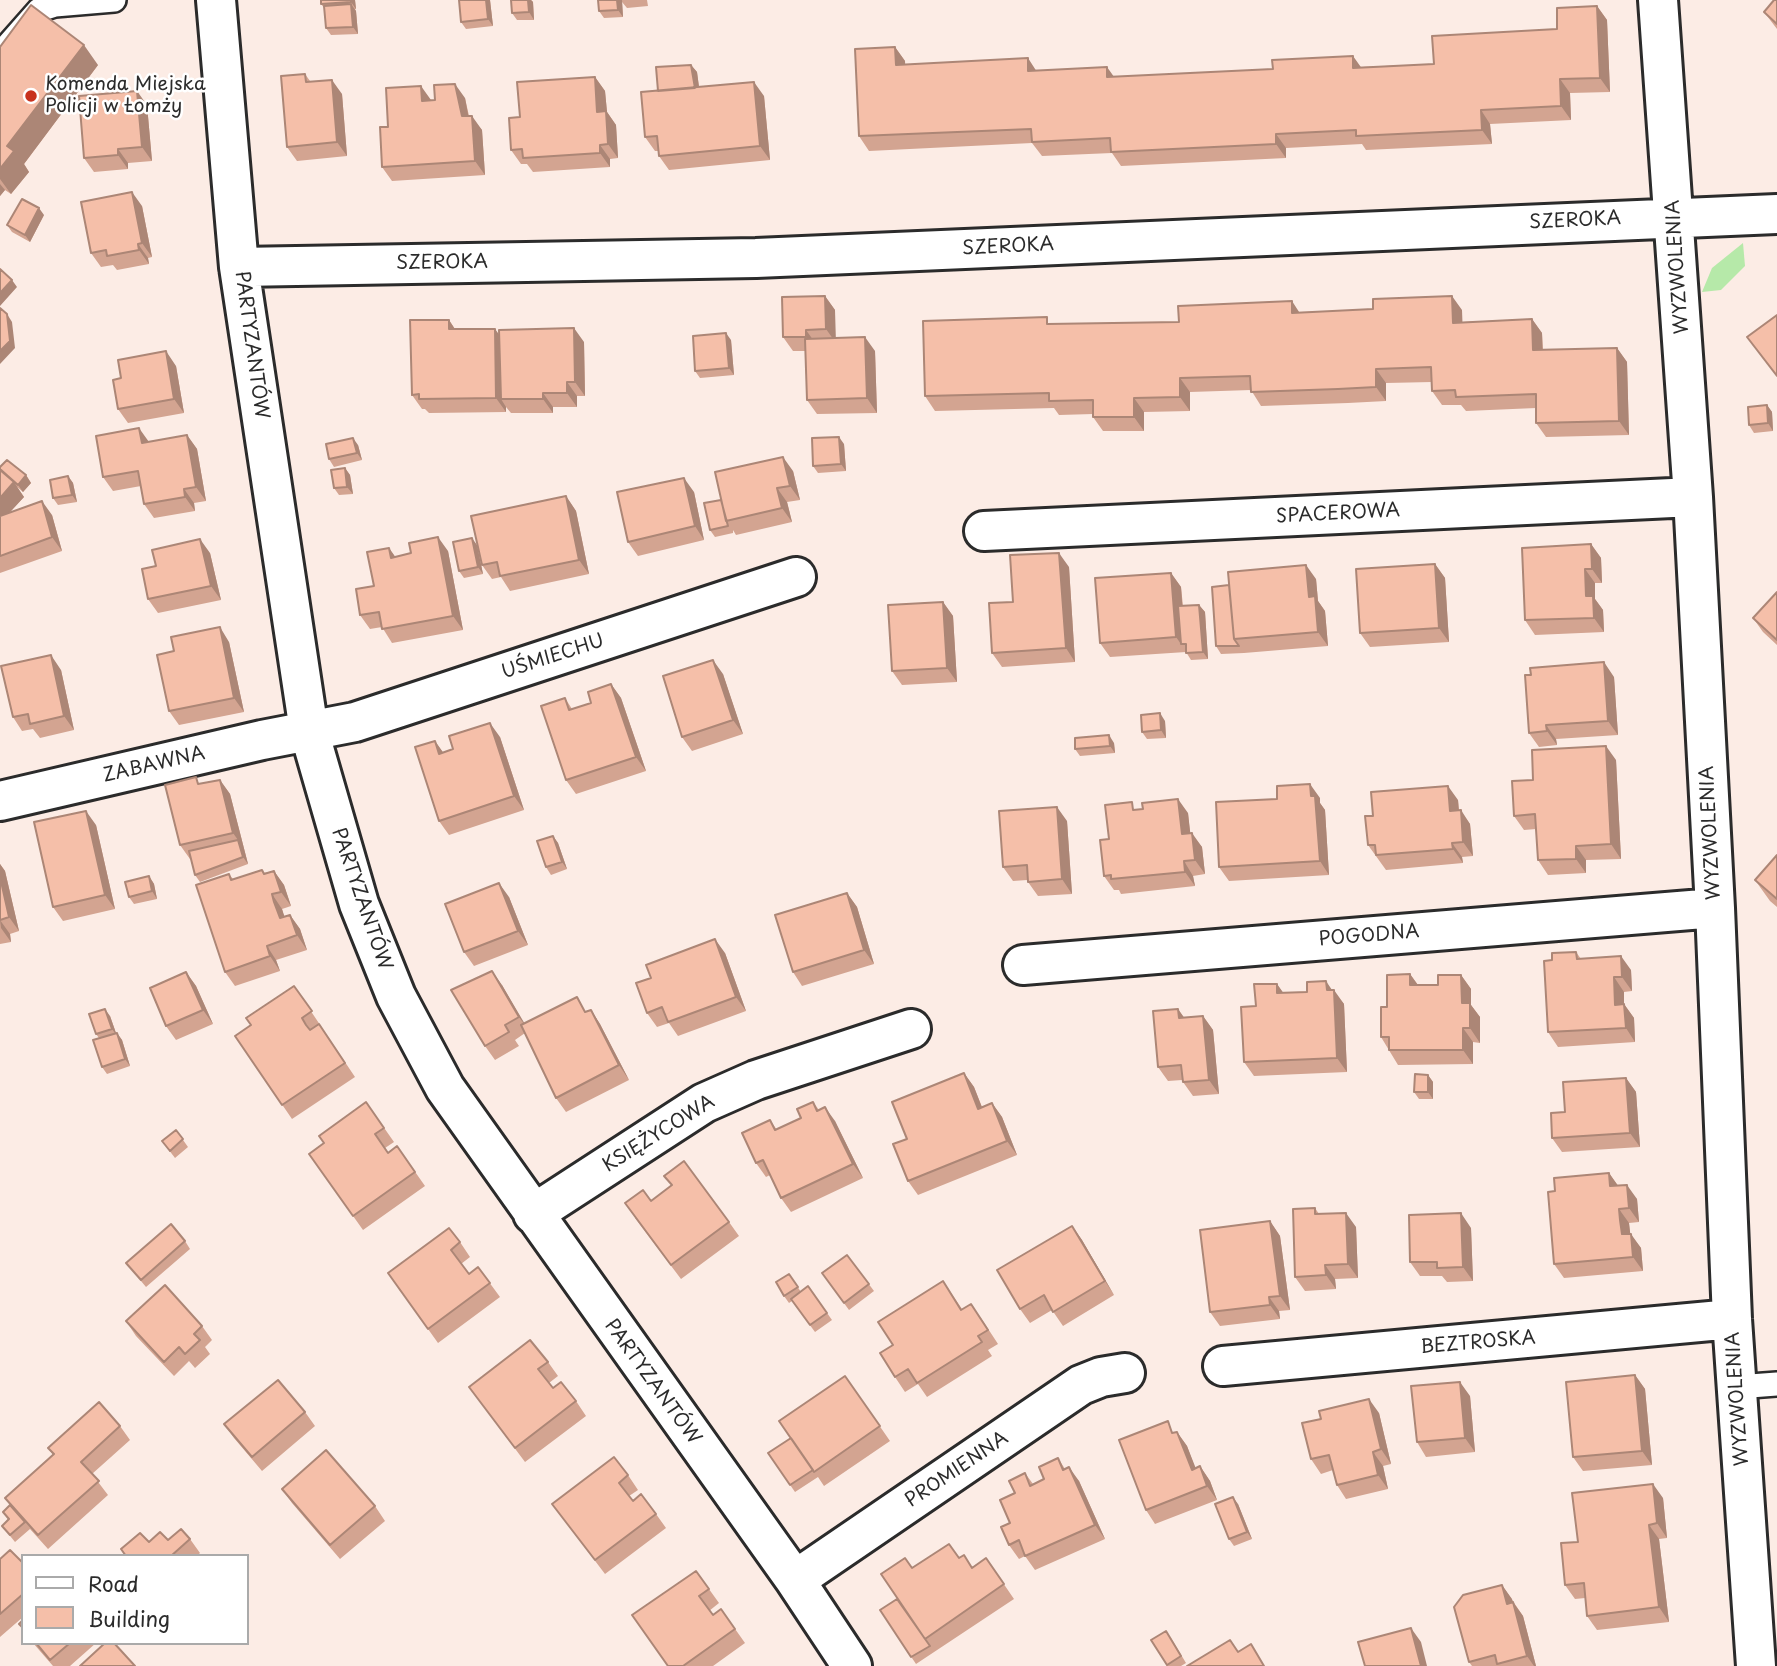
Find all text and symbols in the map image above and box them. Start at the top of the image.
place label: Komenda Miejska Policji w Łomży [45,74,206,118]
marker: Komenda Miejska Policji w Łomży [23,88,39,104]
street label: WYZWOLENIA [1662,199,1694,335]
street label: SZEROKA [1528,207,1622,235]
street label: SZEROKA [961,233,1055,261]
street label: SZEROKA [396,251,488,275]
street label: PARTYZANTÓW [229,270,273,420]
street label: SPACEROWA [1275,499,1401,529]
street label: UŚMIECHU [499,630,607,684]
street label: ZABAWNA [101,742,207,788]
street label: WYZWOLENIA [1696,765,1726,901]
street label: PARTYZANTÓW [326,825,396,973]
street label: POGODNA [1318,920,1420,952]
street label: KSIĘŻYCOWA [599,1091,719,1177]
street label: PARTYZANTÓW [599,1315,705,1449]
street label: BEZTROSKA [1419,1327,1537,1359]
street label: WYZWOLENIA [1722,1331,1754,1467]
street label: PROMIENNA [901,1427,1013,1513]
legend [21,1554,248,1645]
text: Road [88,1567,139,1599]
text: Building [88,1602,170,1634]

